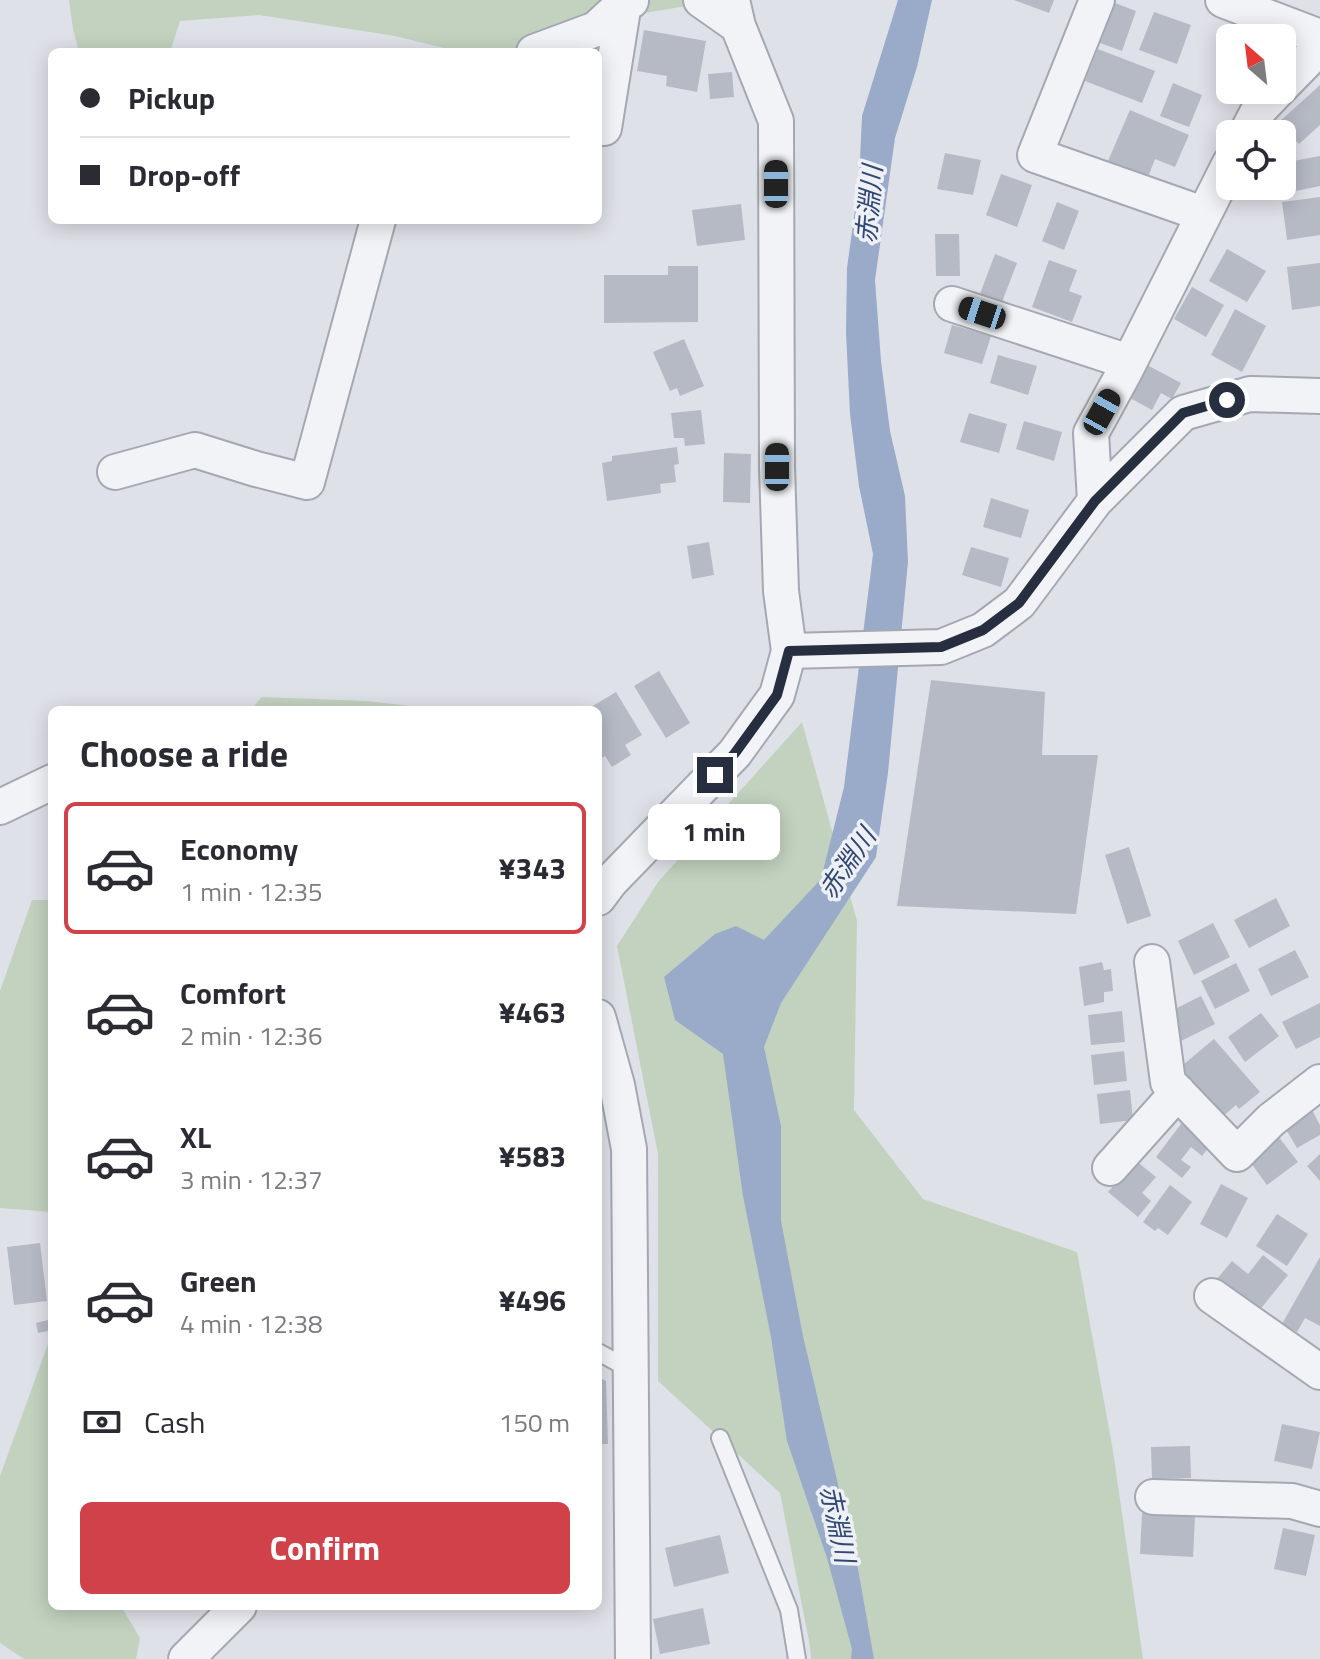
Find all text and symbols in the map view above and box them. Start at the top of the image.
north arrow [1216,24,1296,104]
map controls [1216,24,1296,200]
text: Pickup [128,75,215,121]
button: locate [1216,120,1296,200]
text: Drop-off [128,152,240,198]
car [764,160,788,208]
water label: 赤淵川 [846,160,892,245]
car [955,294,1009,332]
route start [1209,382,1245,418]
car [1080,385,1124,439]
car [765,443,789,491]
text: Choose a ride [80,726,288,781]
route end [697,757,733,793]
callout: 1 min [649,803,781,859]
text: 1 min [682,812,746,851]
water label: 赤淵川 [809,817,887,906]
text: Economy [180,826,298,872]
icon: car [84,832,156,904]
text: ¥343 [499,845,566,891]
text: 1 min · 12:35 [180,872,323,911]
text: Comfort [180,970,286,1016]
icon: car [84,976,156,1048]
text: ¥463 [499,989,566,1035]
text: 2 min · 12:36 [180,1016,323,1055]
text: XL [180,1114,211,1160]
icon: car [84,1120,156,1192]
text: ¥583 [499,1133,566,1179]
text: 3 min · 12:37 [180,1160,323,1199]
text: Green [180,1258,257,1304]
icon: car [84,1264,156,1336]
text: ¥496 [499,1277,566,1323]
text: 4 min · 12:38 [180,1304,323,1343]
text: Cash [144,1399,205,1445]
icon: cash [80,1400,124,1444]
text: 150 m [499,1403,570,1442]
water label: 赤淵川 [811,1482,866,1569]
button: Confirm [80,1502,570,1594]

